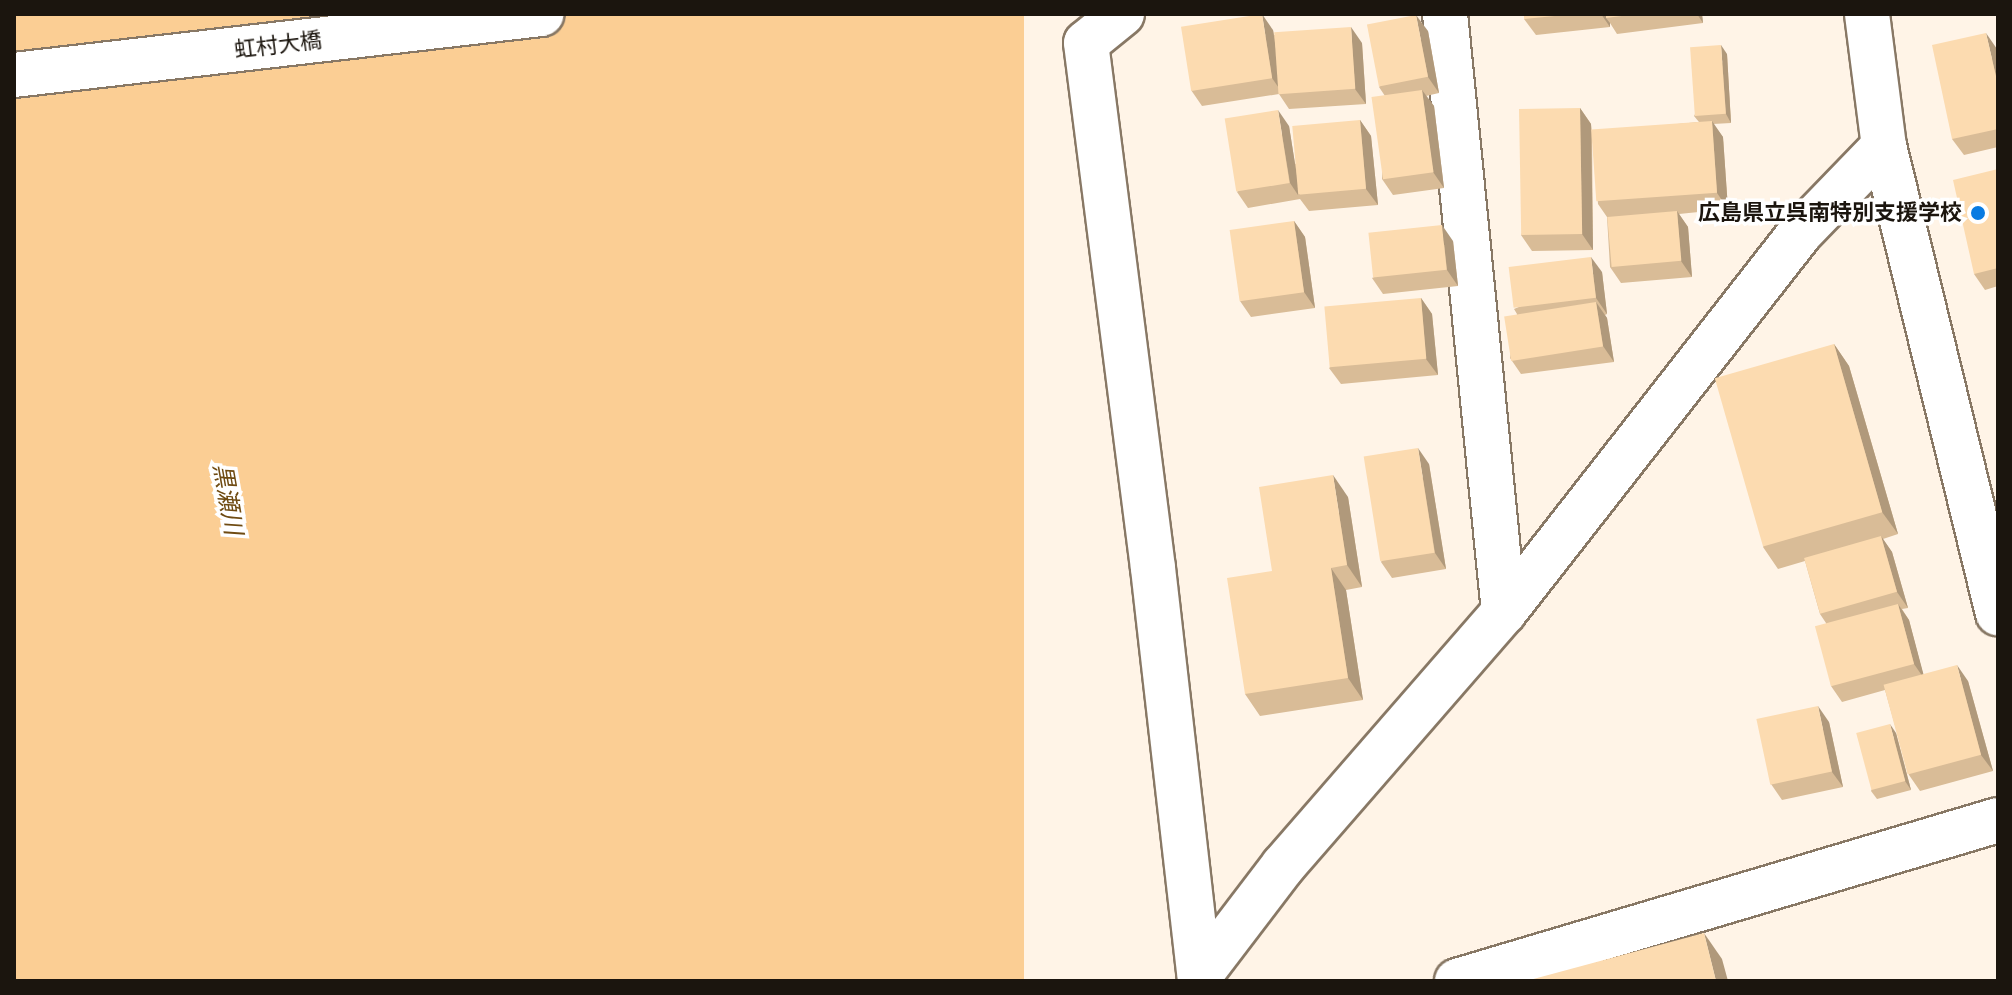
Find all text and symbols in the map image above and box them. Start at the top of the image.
street label: 虹村大橋 [233,27,323,63]
place label: 広島県立呉南特別支援学校 [1698,200,1962,226]
marker: 広島県立呉南特別支援学校 [1969,204,1987,222]
water label: 黒瀬川 [208,461,248,537]

